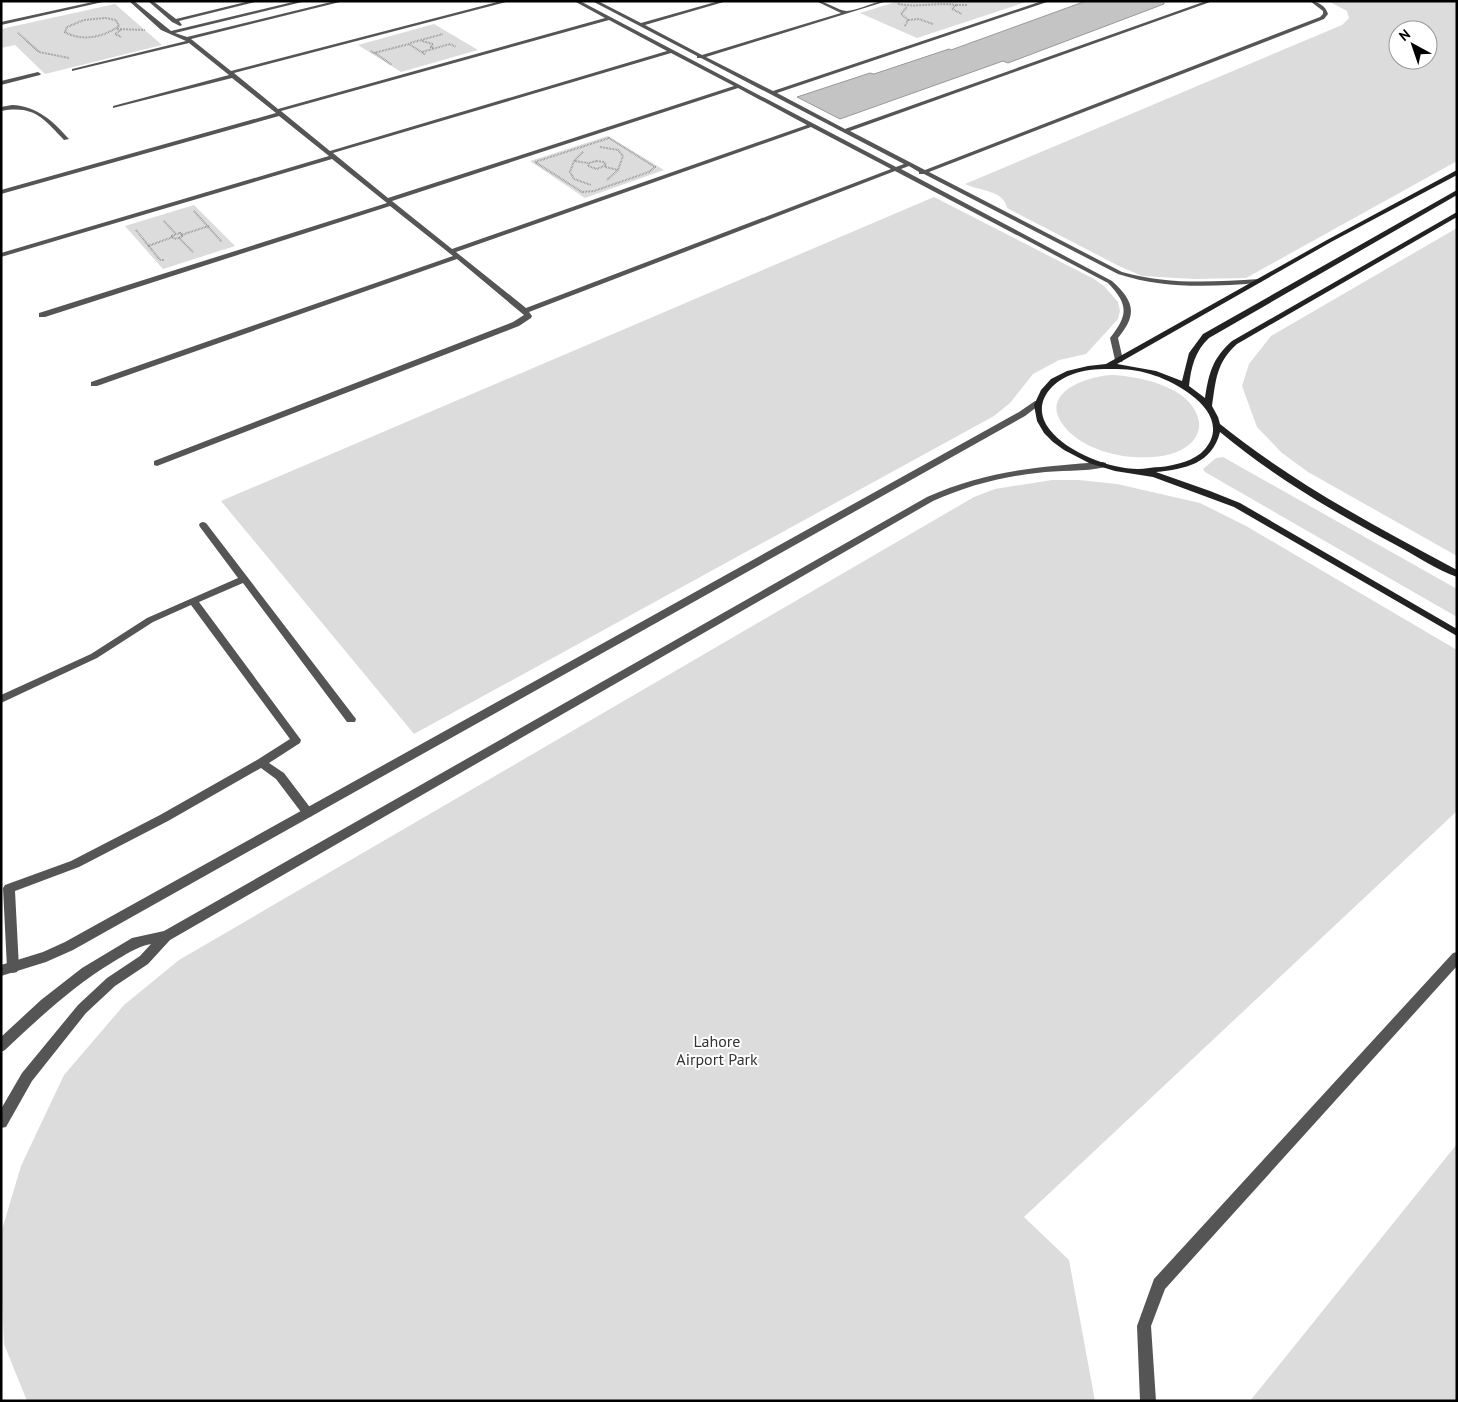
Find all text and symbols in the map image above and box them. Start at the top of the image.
north arrow [1388,20,1438,70]
text: N [1395,25,1414,45]
park label: Lahore Airport Park [676,1031,758,1069]

